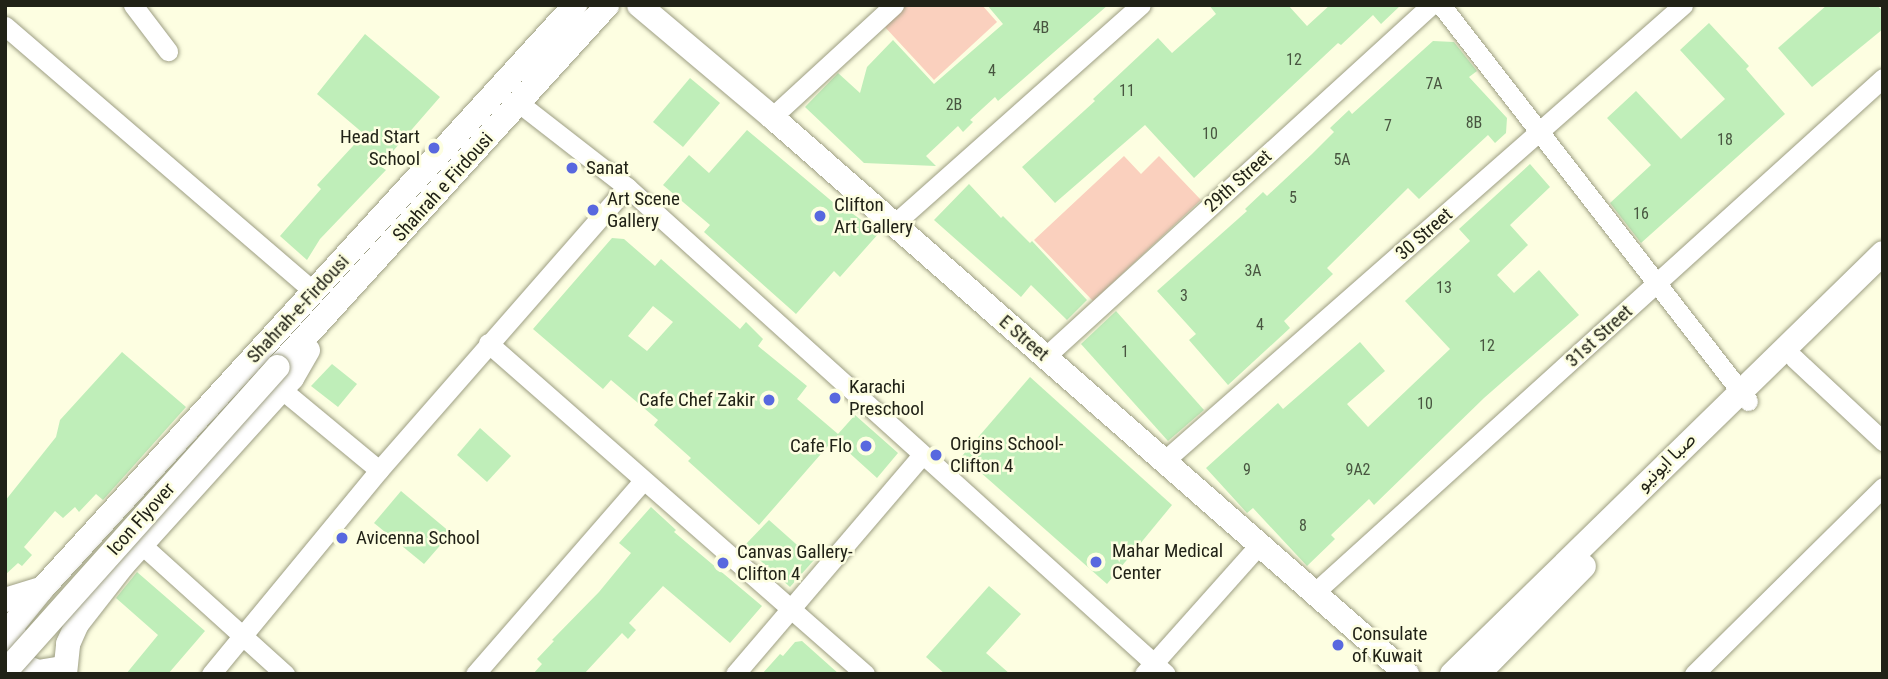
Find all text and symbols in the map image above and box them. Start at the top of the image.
house number: 4B [1033,18,1049,38]
house number: 12 [1286,50,1302,70]
house number: 4 [988,61,996,81]
house number: 7A [1425,74,1443,94]
house number: 11 [1119,81,1135,101]
house number: 2B [946,95,962,115]
house number: 8B [1466,113,1482,133]
house number: 7 [1384,116,1392,136]
house number: 10 [1202,124,1218,144]
place label: Head Start School [340,126,420,170]
street label: Shahrah e Firdousi [388,128,498,246]
house number: 18 [1717,130,1733,150]
marker: Head Start School [426,140,442,156]
street label: 29th Street [1200,145,1276,217]
house number: 5A [1333,150,1351,170]
place label: Sanat [586,157,629,179]
marker: Sanat [564,160,580,176]
place label: Art Scene Gallery [607,188,680,232]
house number: 5 [1289,188,1297,208]
place label: Clifton Art Gallery [834,194,913,238]
marker: Art Scene Gallery [585,202,601,218]
street label: 30 Street [1391,203,1457,265]
house number: 16 [1633,204,1649,224]
marker: Clifton Art Gallery [812,208,828,224]
street label: Shahrah-e-Firdousi [242,250,354,368]
house number: 3A [1244,261,1262,281]
house number: 13 [1436,278,1452,298]
house number: 3 [1180,286,1188,306]
street label: 31st Street [1561,300,1637,372]
street label: E Street [995,310,1053,366]
house number: 4 [1256,315,1264,335]
house number: 12 [1479,336,1495,356]
house number: 1 [1121,342,1129,362]
place label: Karachi Preschool [849,376,924,420]
place label: Cafe Chef Zakir [639,389,755,411]
marker: Karachi Preschool [827,390,843,406]
marker: Cafe Chef Zakir [761,392,777,408]
house number: 10 [1417,394,1433,414]
street label: صبا ایونیو [1632,428,1700,496]
place label: Origins School- Clifton 4 [950,433,1063,477]
place label: Cafe Flo [790,435,852,457]
marker: Cafe Flo [858,438,874,454]
marker: Origins School- Clifton 4 [928,447,944,463]
house number: 9 [1243,460,1251,480]
house number: 9A2 [1345,460,1371,480]
street label: Icon Flyover [102,478,180,560]
house number: 8 [1299,516,1307,536]
place label: Avicenna School [356,527,480,549]
marker: Avicenna School [334,530,350,546]
place label: Mahar Medical Center [1112,540,1223,584]
place label: Canvas Gallery- Clifton 4 [737,541,853,585]
marker: Mahar Medical Center [1086,552,1106,572]
marker: Canvas Gallery- Clifton 4 [715,555,731,571]
place label: Consulate of Kuwait [1352,623,1427,667]
marker: Consulate of Kuwait [1330,637,1346,653]

